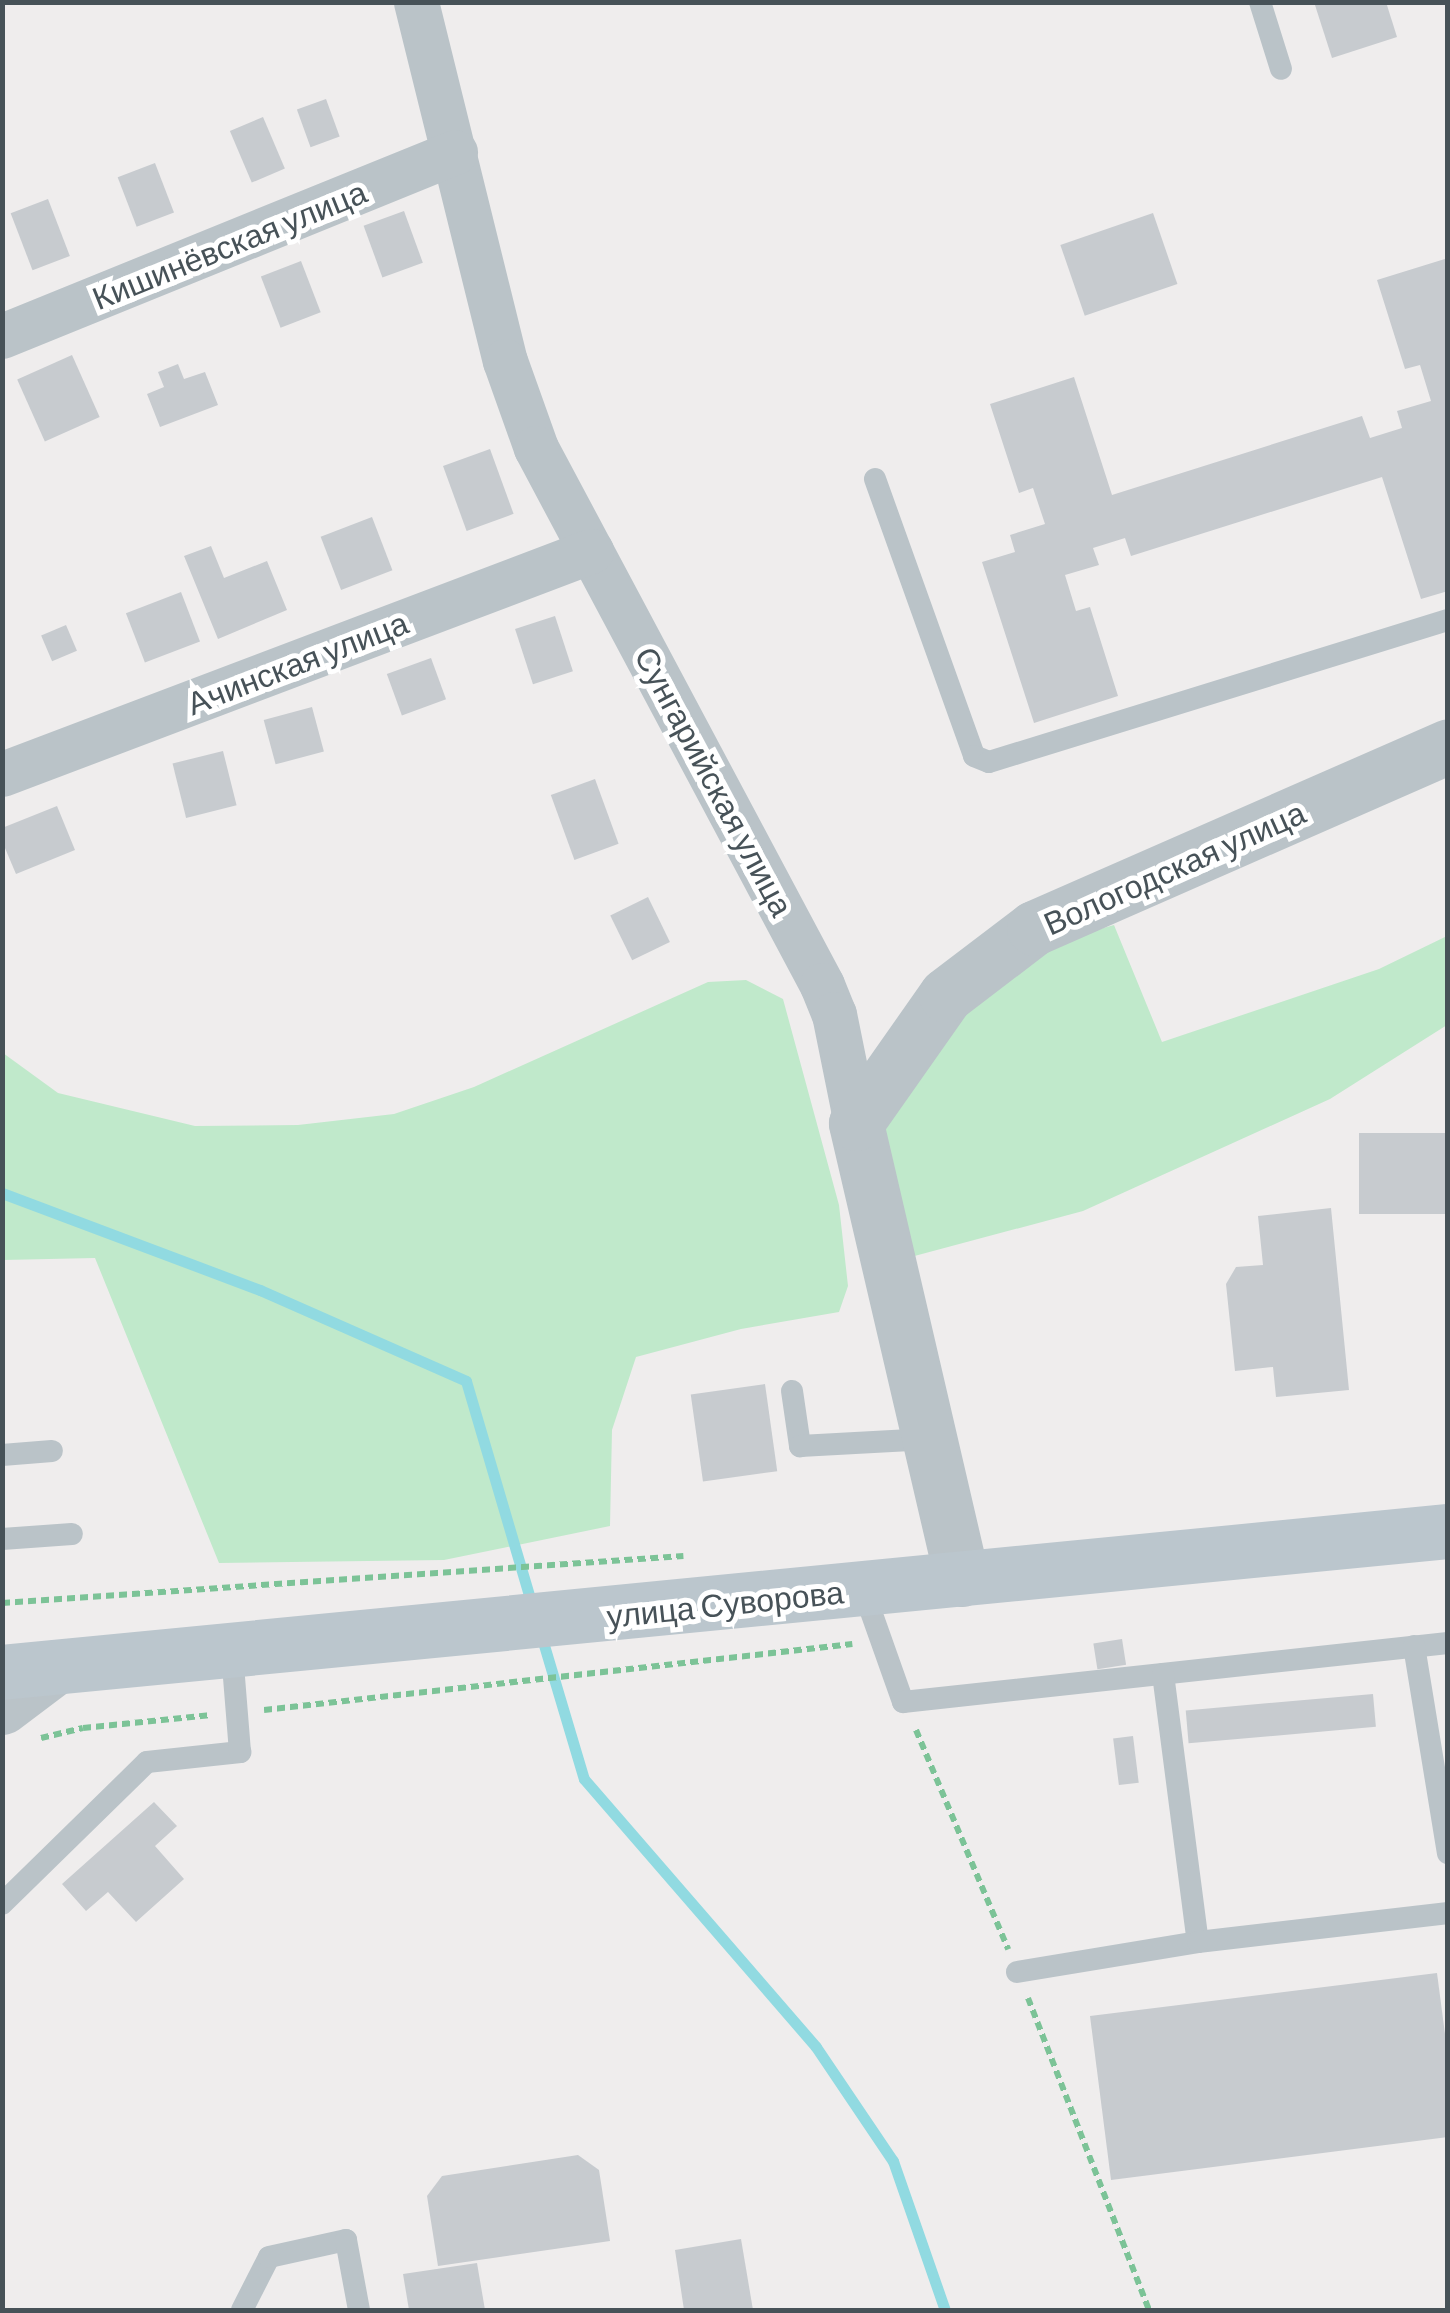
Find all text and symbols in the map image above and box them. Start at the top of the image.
street label: Кишинёвская улица [86,171,372,317]
street label: Ачинская улица [181,602,413,722]
street label: Сунгарийская улица [628,640,802,922]
street label: Вологодская улица [1037,792,1311,942]
street label: улица Суворова [605,1571,845,1635]

